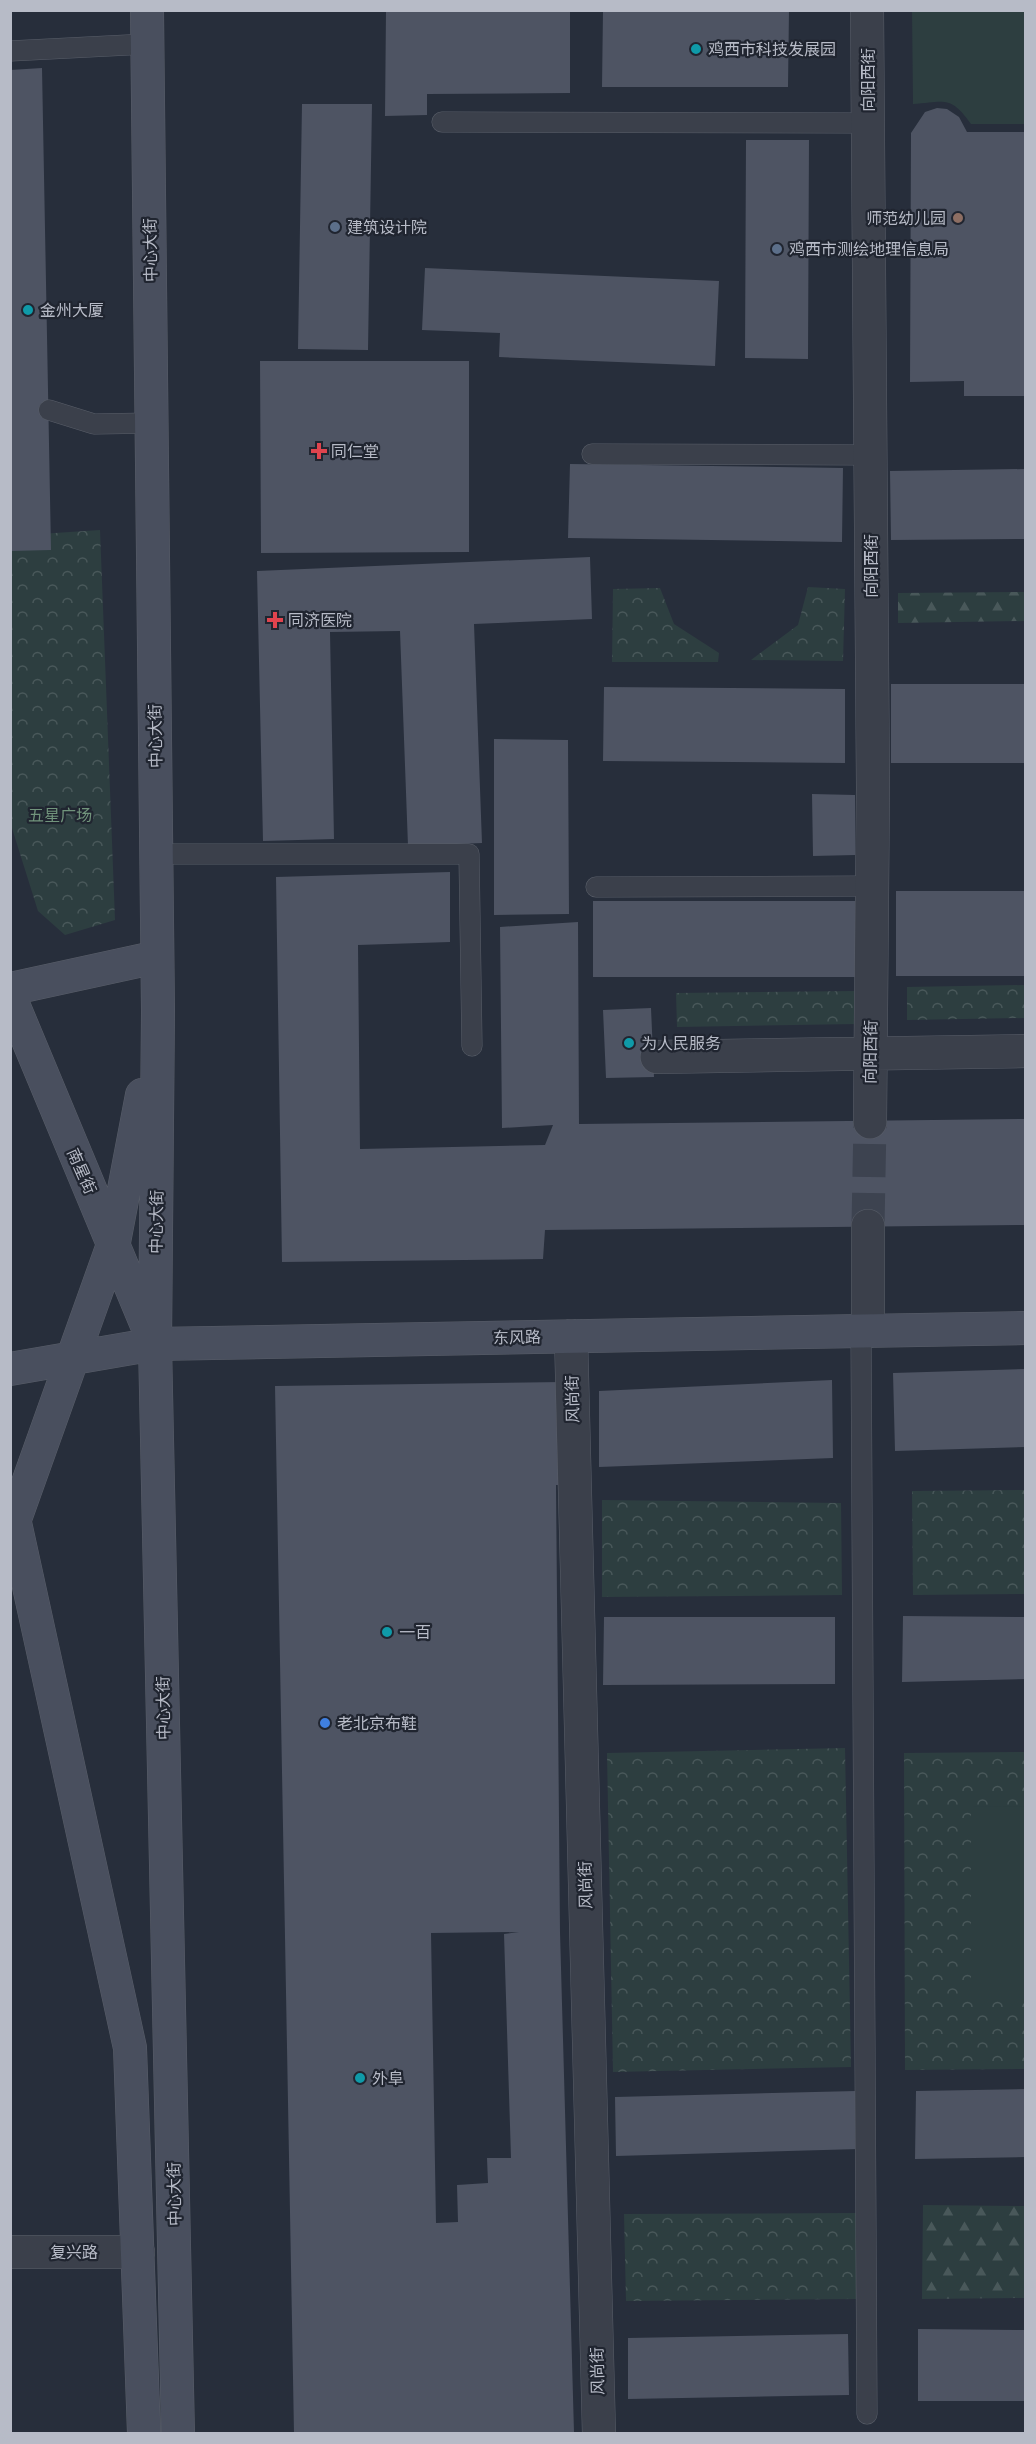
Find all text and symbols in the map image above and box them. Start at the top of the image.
place label: 鸡西市科技发展园 [708,38,836,61]
marker: 鸡西市科技发展园 [689,42,703,56]
street label: 向阳西街 [857,48,880,112]
place label: 师范幼儿园 [866,207,946,230]
marker: 师范幼儿园 [951,211,965,225]
place label: 建筑设计院 [347,216,427,239]
street label: 中心大街 [138,218,163,282]
marker: 建筑设计院 [328,220,342,234]
place label: 鸡西市测绘地理信息局 [789,238,949,261]
marker: 鸡西市测绘地理信息局 [770,242,784,256]
place label: 金州大厦 [40,299,104,322]
marker: 金州大厦 [21,303,35,317]
place label: 同仁堂 [331,440,379,463]
marker: 同仁堂 [312,444,326,458]
street label: 向阳西街 [860,534,883,598]
place label: 同济医院 [288,609,352,632]
marker: 同济医院 [266,611,284,629]
street label: 中心大街 [143,704,168,768]
park label: 五星广场 [28,804,92,827]
street label: 向阳西街 [858,1020,883,1084]
place label: 为人民服务 [641,1032,721,1055]
marker: 为人民服务 [622,1036,636,1050]
street label: 南星街 [61,1145,102,1198]
street label: 中心大街 [144,1190,169,1254]
street label: 东风路 [493,1326,541,1349]
street label: 风尚街 [561,1375,584,1423]
place label: 一百 [399,1621,431,1644]
marker: 一百 [380,1625,394,1639]
street label: 中心大街 [151,1676,176,1740]
place label: 老北京布鞋 [337,1712,417,1735]
marker: 老北京布鞋 [318,1716,332,1730]
street label: 风尚街 [574,1861,597,1909]
place label: 外阜 [372,2067,404,2090]
marker: 外阜 [353,2071,367,2085]
street label: 中心大街 [162,2162,187,2226]
street label: 复兴路 [50,2241,98,2264]
street label: 风尚街 [586,2347,609,2395]

